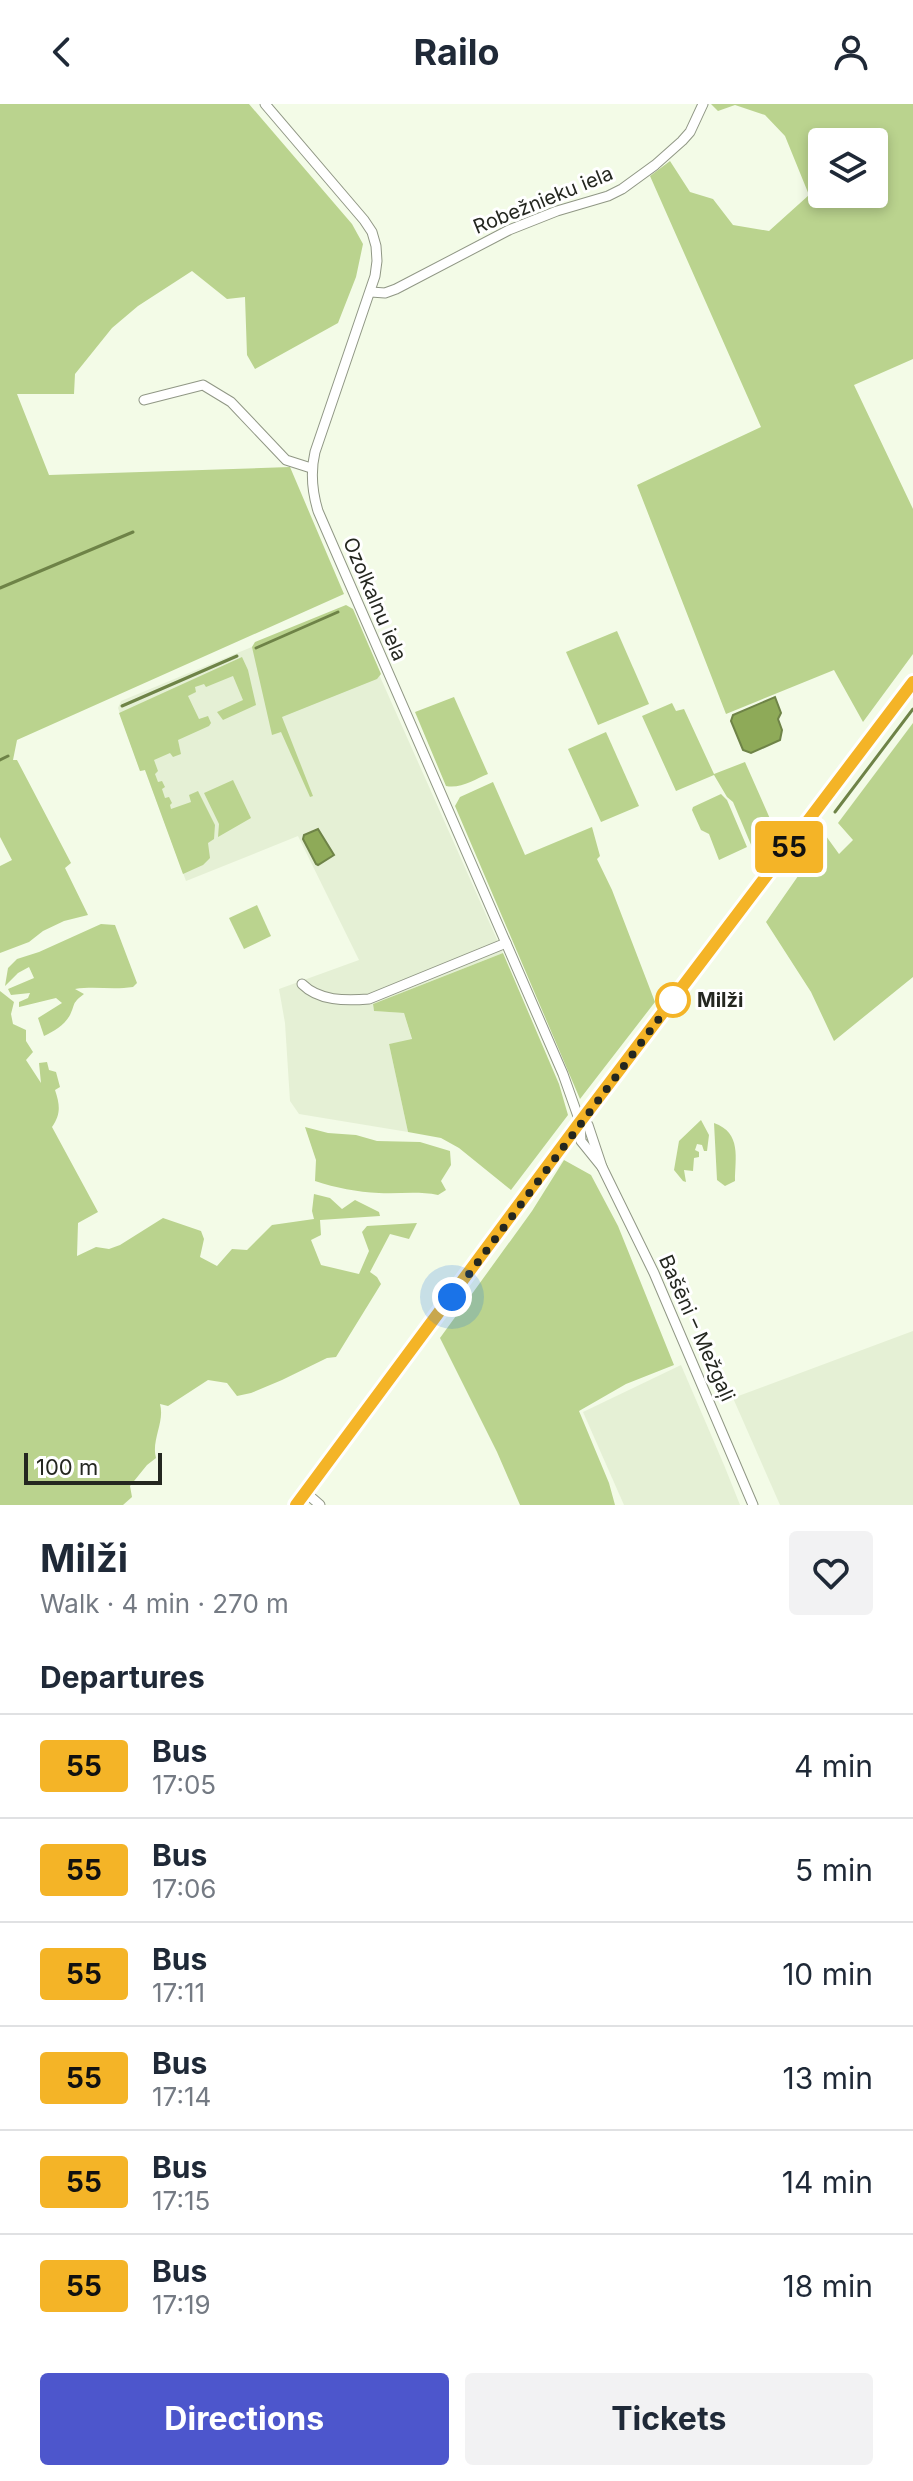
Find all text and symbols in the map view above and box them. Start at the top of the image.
icon: back [40,30,84,74]
text: Railo [414,30,499,74]
icon: person [829,30,873,74]
map controls [808,128,888,208]
button: layers [808,128,888,208]
street label: Robežnieku iela [470,161,616,239]
street label: Ozolkalnu iela [338,534,412,664]
line badge: 55 [753,821,825,873]
text: 55 [771,830,807,864]
marker: Milži [656,983,690,1017]
place label: Milži [697,988,743,1012]
street label: Bašēni – Mežgaļi [654,1251,740,1405]
your location [432,1277,472,1317]
scale bar [24,1449,162,1485]
text: 100 m [36,1454,98,1480]
button: heart [789,1531,873,1615]
text: Milži [40,1535,128,1581]
text: Walk · 4 min · 270 m [40,1588,289,1619]
text: Departures [40,1659,205,1695]
text: Bus [152,1733,207,1769]
text: 4 min [794,1748,873,1784]
text: 55 [66,1749,102,1783]
text: 17:05 [152,1769,216,1800]
text: Bus [152,1837,207,1873]
text: 5 min [795,1852,873,1888]
text: 55 [66,1853,102,1887]
text: 17:06 [152,1873,216,1904]
text: Bus [152,1941,207,1977]
text: 10 min [782,1956,873,1992]
text: 55 [66,1957,102,1991]
text: 17:11 [152,1977,205,2008]
text: Bus [152,2045,207,2081]
text: 13 min [783,2060,873,2096]
text: 55 [66,2061,102,2095]
text: 17:14 [152,2081,211,2112]
text: Bus [152,2149,207,2185]
text: 14 min [782,2164,873,2200]
text: 55 [66,2165,102,2199]
text: 17:15 [152,2185,210,2216]
text: Bus [152,2253,207,2289]
text: 18 min [783,2268,873,2304]
text: 55 [66,2269,102,2303]
text: 17:19 [152,2289,211,2320]
button: Directions [40,2373,449,2465]
button: Tickets [465,2373,873,2465]

